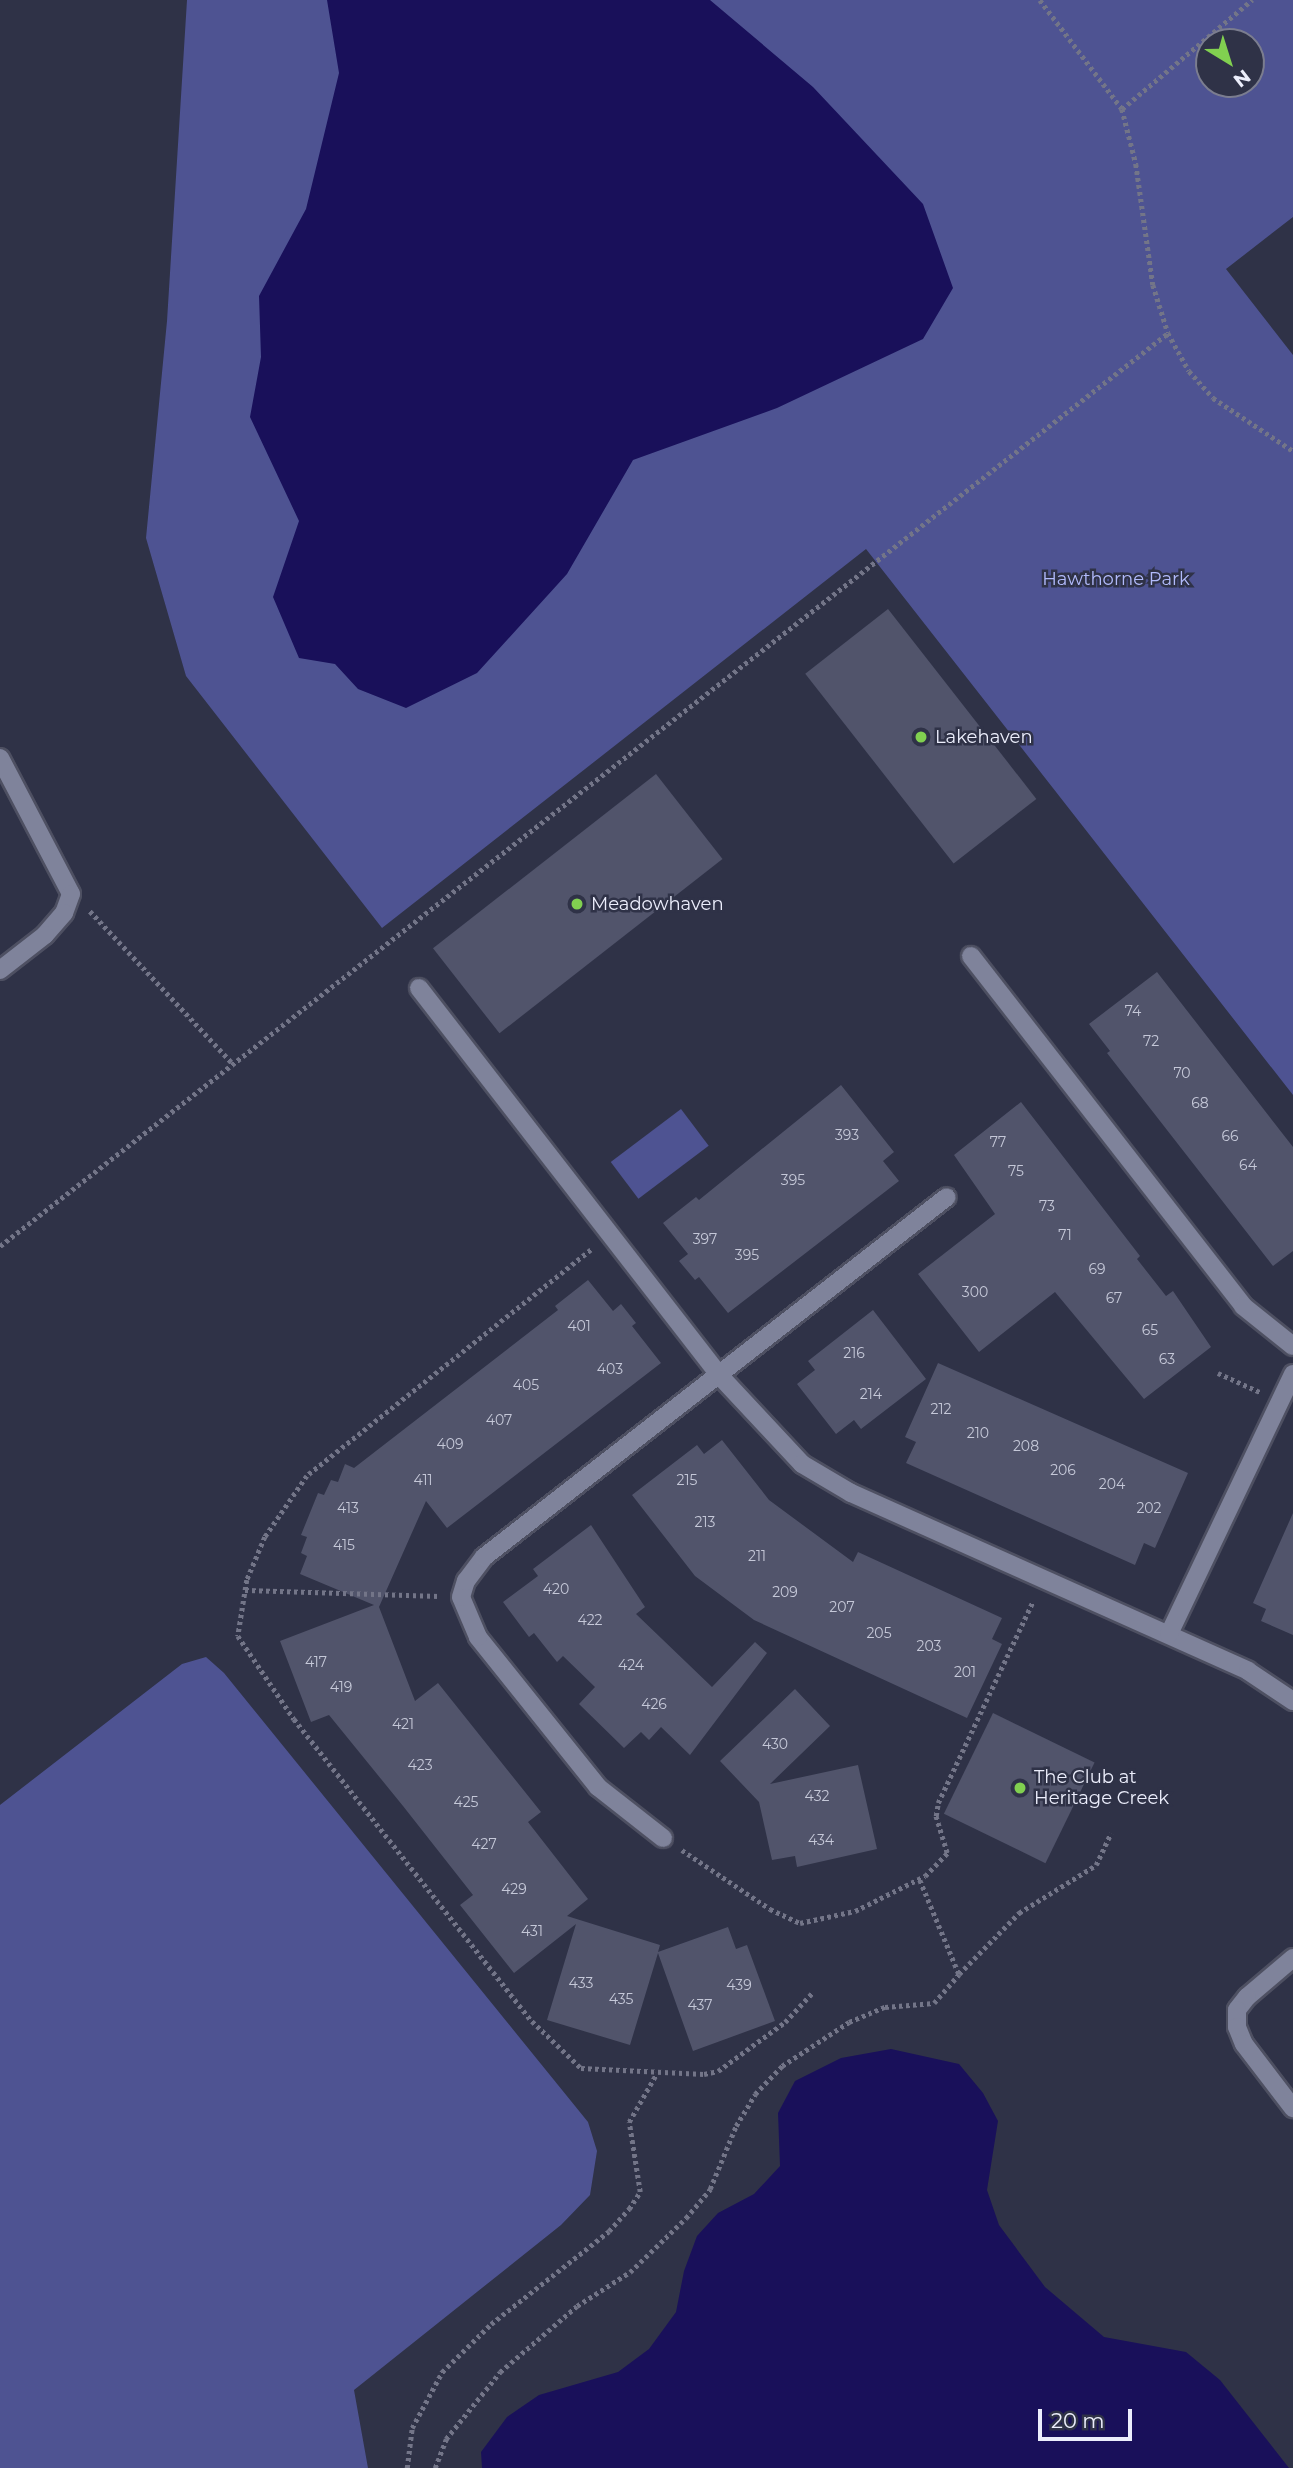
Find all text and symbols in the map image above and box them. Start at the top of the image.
north arrow [1195,28,1265,98]
text: N [1229,65,1255,92]
park label: Hawthorne Park [1042,568,1190,590]
place label: Lakehaven [935,726,1033,748]
marker: Lakehaven [913,729,929,745]
place label: Meadowhaven [591,893,724,915]
marker: Meadowhaven [569,896,585,912]
house number: 74 [1125,1003,1141,1019]
house number: 72 [1143,1033,1159,1049]
house number: 70 [1173,1065,1191,1081]
house number: 68 [1191,1095,1209,1111]
house number: 393 [835,1127,859,1143]
house number: 66 [1221,1128,1239,1144]
house number: 77 [990,1134,1006,1150]
house number: 64 [1239,1157,1257,1173]
house number: 75 [1008,1163,1024,1179]
house number: 395 [781,1172,805,1188]
house number: 73 [1039,1198,1055,1214]
house number: 71 [1058,1227,1072,1243]
house number: 397 [693,1231,717,1247]
house number: 395 [735,1247,759,1263]
house number: 69 [1088,1261,1106,1277]
house number: 300 [962,1284,988,1300]
house number: 67 [1106,1290,1122,1306]
house number: 401 [567,1318,591,1334]
house number: 65 [1142,1322,1158,1338]
house number: 216 [843,1345,865,1361]
house number: 63 [1159,1351,1175,1367]
house number: 403 [597,1361,623,1377]
house number: 405 [513,1377,539,1393]
house number: 214 [860,1386,882,1402]
house number: 212 [931,1401,951,1417]
house number: 407 [486,1412,512,1428]
house number: 210 [967,1425,989,1441]
house number: 409 [436,1436,464,1452]
house number: 208 [1013,1438,1039,1454]
house number: 206 [1050,1462,1076,1478]
house number: 411 [413,1472,433,1488]
house number: 215 [677,1472,697,1488]
house number: 204 [1099,1476,1125,1492]
house number: 413 [337,1500,359,1516]
house number: 202 [1136,1500,1162,1516]
house number: 213 [695,1514,715,1530]
house number: 415 [333,1537,355,1553]
house number: 211 [748,1548,766,1564]
house number: 420 [543,1581,569,1597]
house number: 209 [772,1584,798,1600]
house number: 207 [829,1599,855,1615]
house number: 422 [577,1612,603,1628]
house number: 205 [866,1625,892,1641]
house number: 203 [917,1638,941,1654]
house number: 417 [305,1654,327,1670]
house number: 424 [618,1657,644,1673]
house number: 201 [954,1664,976,1680]
house number: 419 [330,1679,352,1695]
house number: 426 [641,1696,667,1712]
house number: 421 [392,1716,414,1732]
house number: 430 [762,1736,788,1752]
house number: 423 [407,1757,433,1773]
place label: The Club at Heritage Creek [1034,1767,1169,1810]
marker: The Club at Heritage Creek [1012,1780,1028,1796]
house number: 432 [805,1788,829,1804]
house number: 425 [453,1794,479,1810]
house number: 434 [808,1832,834,1848]
house number: 427 [471,1836,497,1852]
house number: 429 [501,1881,527,1897]
house number: 431 [521,1923,543,1939]
house number: 433 [569,1975,593,1991]
house number: 439 [726,1977,752,1993]
house number: 435 [609,1991,633,2007]
house number: 437 [687,1997,713,2013]
scale bar [1041,2394,1136,2438]
text: 20 m [1051,2408,1105,2433]

